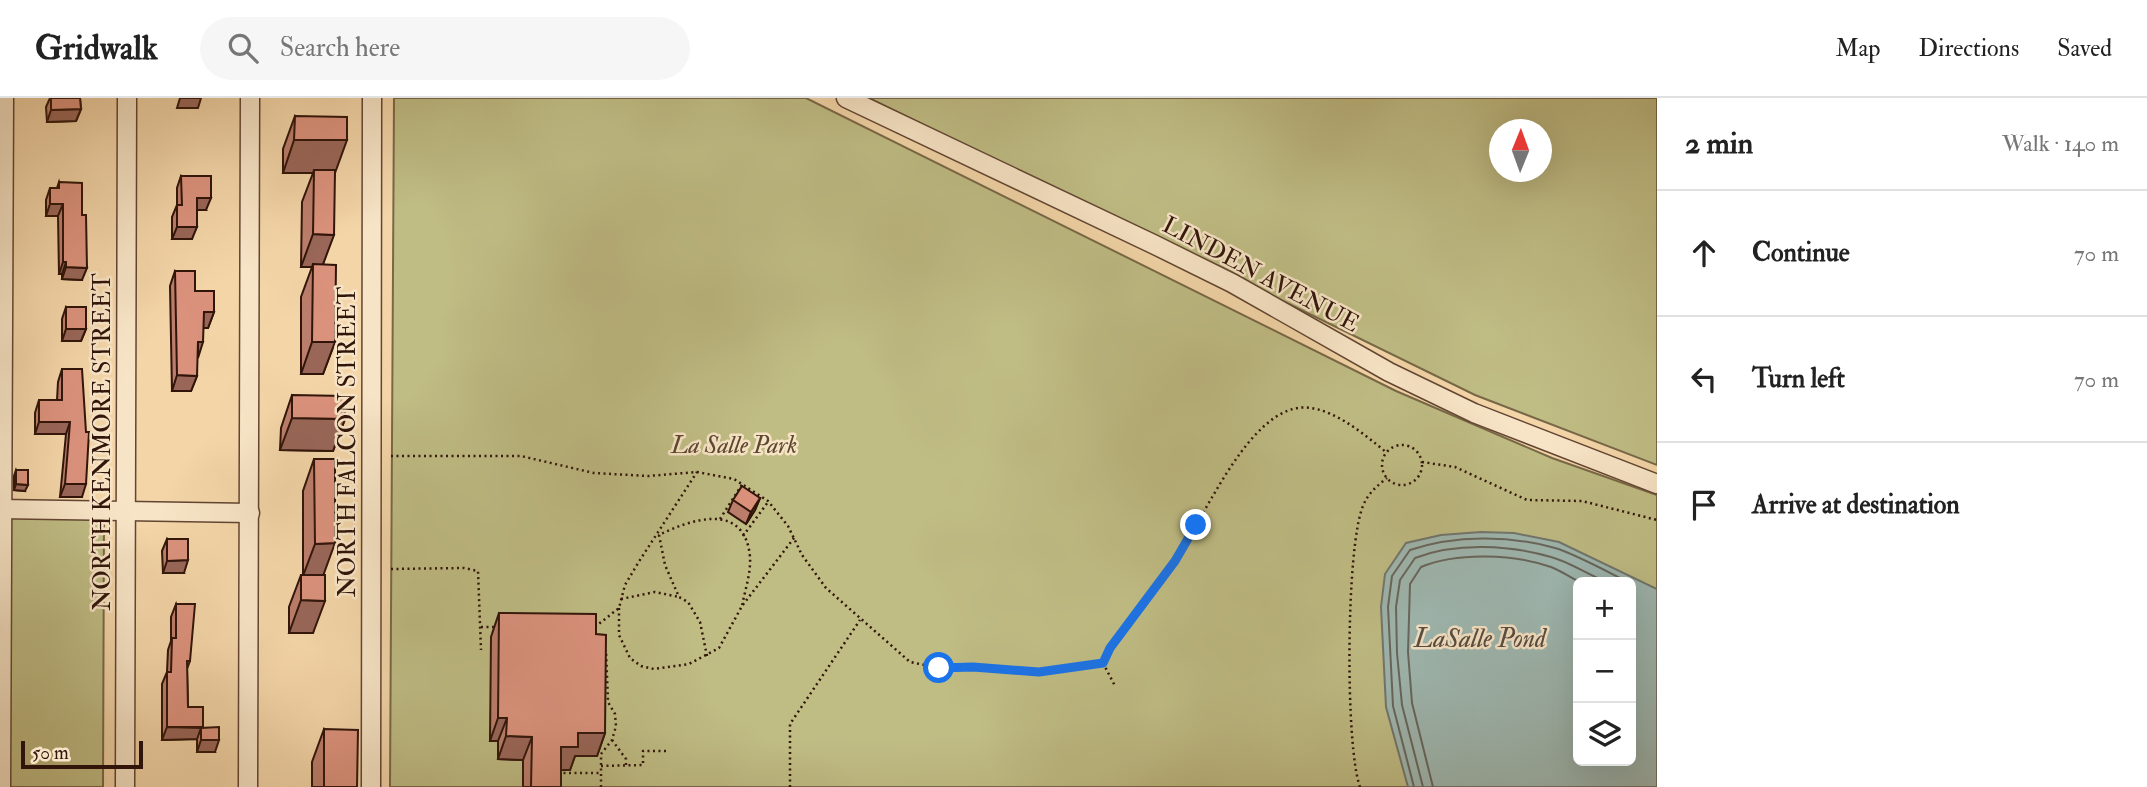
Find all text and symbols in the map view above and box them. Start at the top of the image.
search box [200,17,690,80]
text: Gridwalk [35,28,158,69]
icon: search [224,29,262,67]
text: Search here [280,32,400,64]
text: Map [1835,33,1880,64]
text: Directions [1918,33,2019,64]
text: Saved [2057,33,2112,64]
north arrow [1489,119,1552,182]
text: 2 min [1685,125,1753,162]
text: Walk · 140 m [2002,129,2119,158]
street label: LINDEN AVENUE [1157,209,1365,339]
icon: ahead [1685,234,1723,272]
text: Continue [1752,237,1850,269]
text: 70 m [2074,239,2119,268]
street label: NORTH KENMORE STREET [87,273,118,611]
street label: NORTH FALCON STREET [332,287,363,597]
icon: left [1685,360,1723,398]
text: Turn left [1752,363,1845,395]
text: 70 m [2074,365,2119,394]
park label: La Salle Park [670,430,797,461]
icon: arrive [1685,486,1723,524]
text: Arrive at destination [1752,489,1960,521]
route end [1180,509,1211,540]
map controls [1573,577,1636,766]
button: + [1573,577,1636,640]
water label: LaSalle Pond [1413,623,1548,655]
button: − [1573,640,1636,703]
route start [923,652,954,683]
button: layers [1573,703,1636,766]
scale bar [21,738,144,770]
text: 50 m [32,741,69,765]

